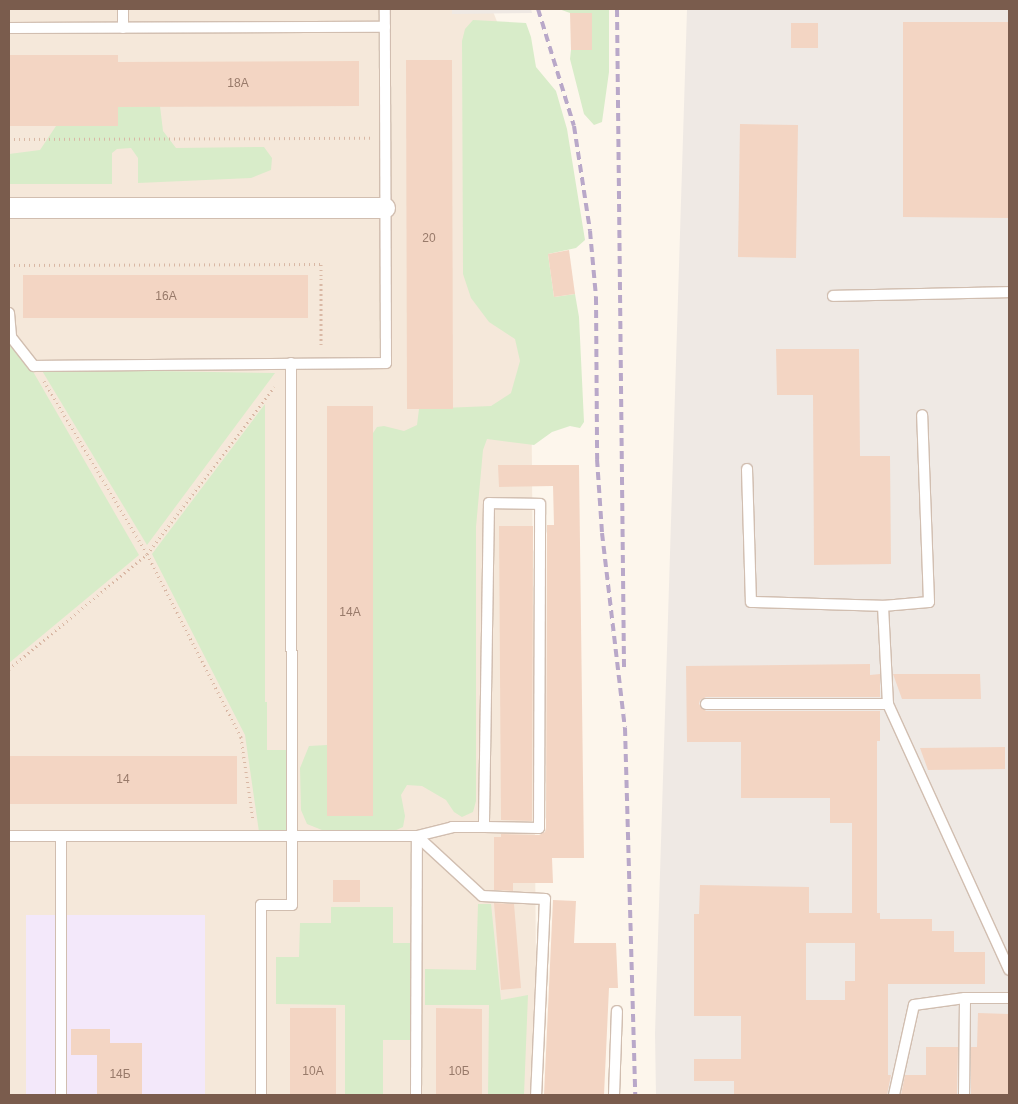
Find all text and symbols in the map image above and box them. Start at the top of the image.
house number: 18А [227,77,249,91]
house number: 20 [422,232,436,246]
house number: 16А [155,290,177,304]
house number: 14А [339,606,361,620]
house number: 14 [116,773,130,787]
house number: 10А [302,1065,324,1079]
house number: 10Б [448,1065,470,1079]
house number: 14Б [109,1068,131,1082]

